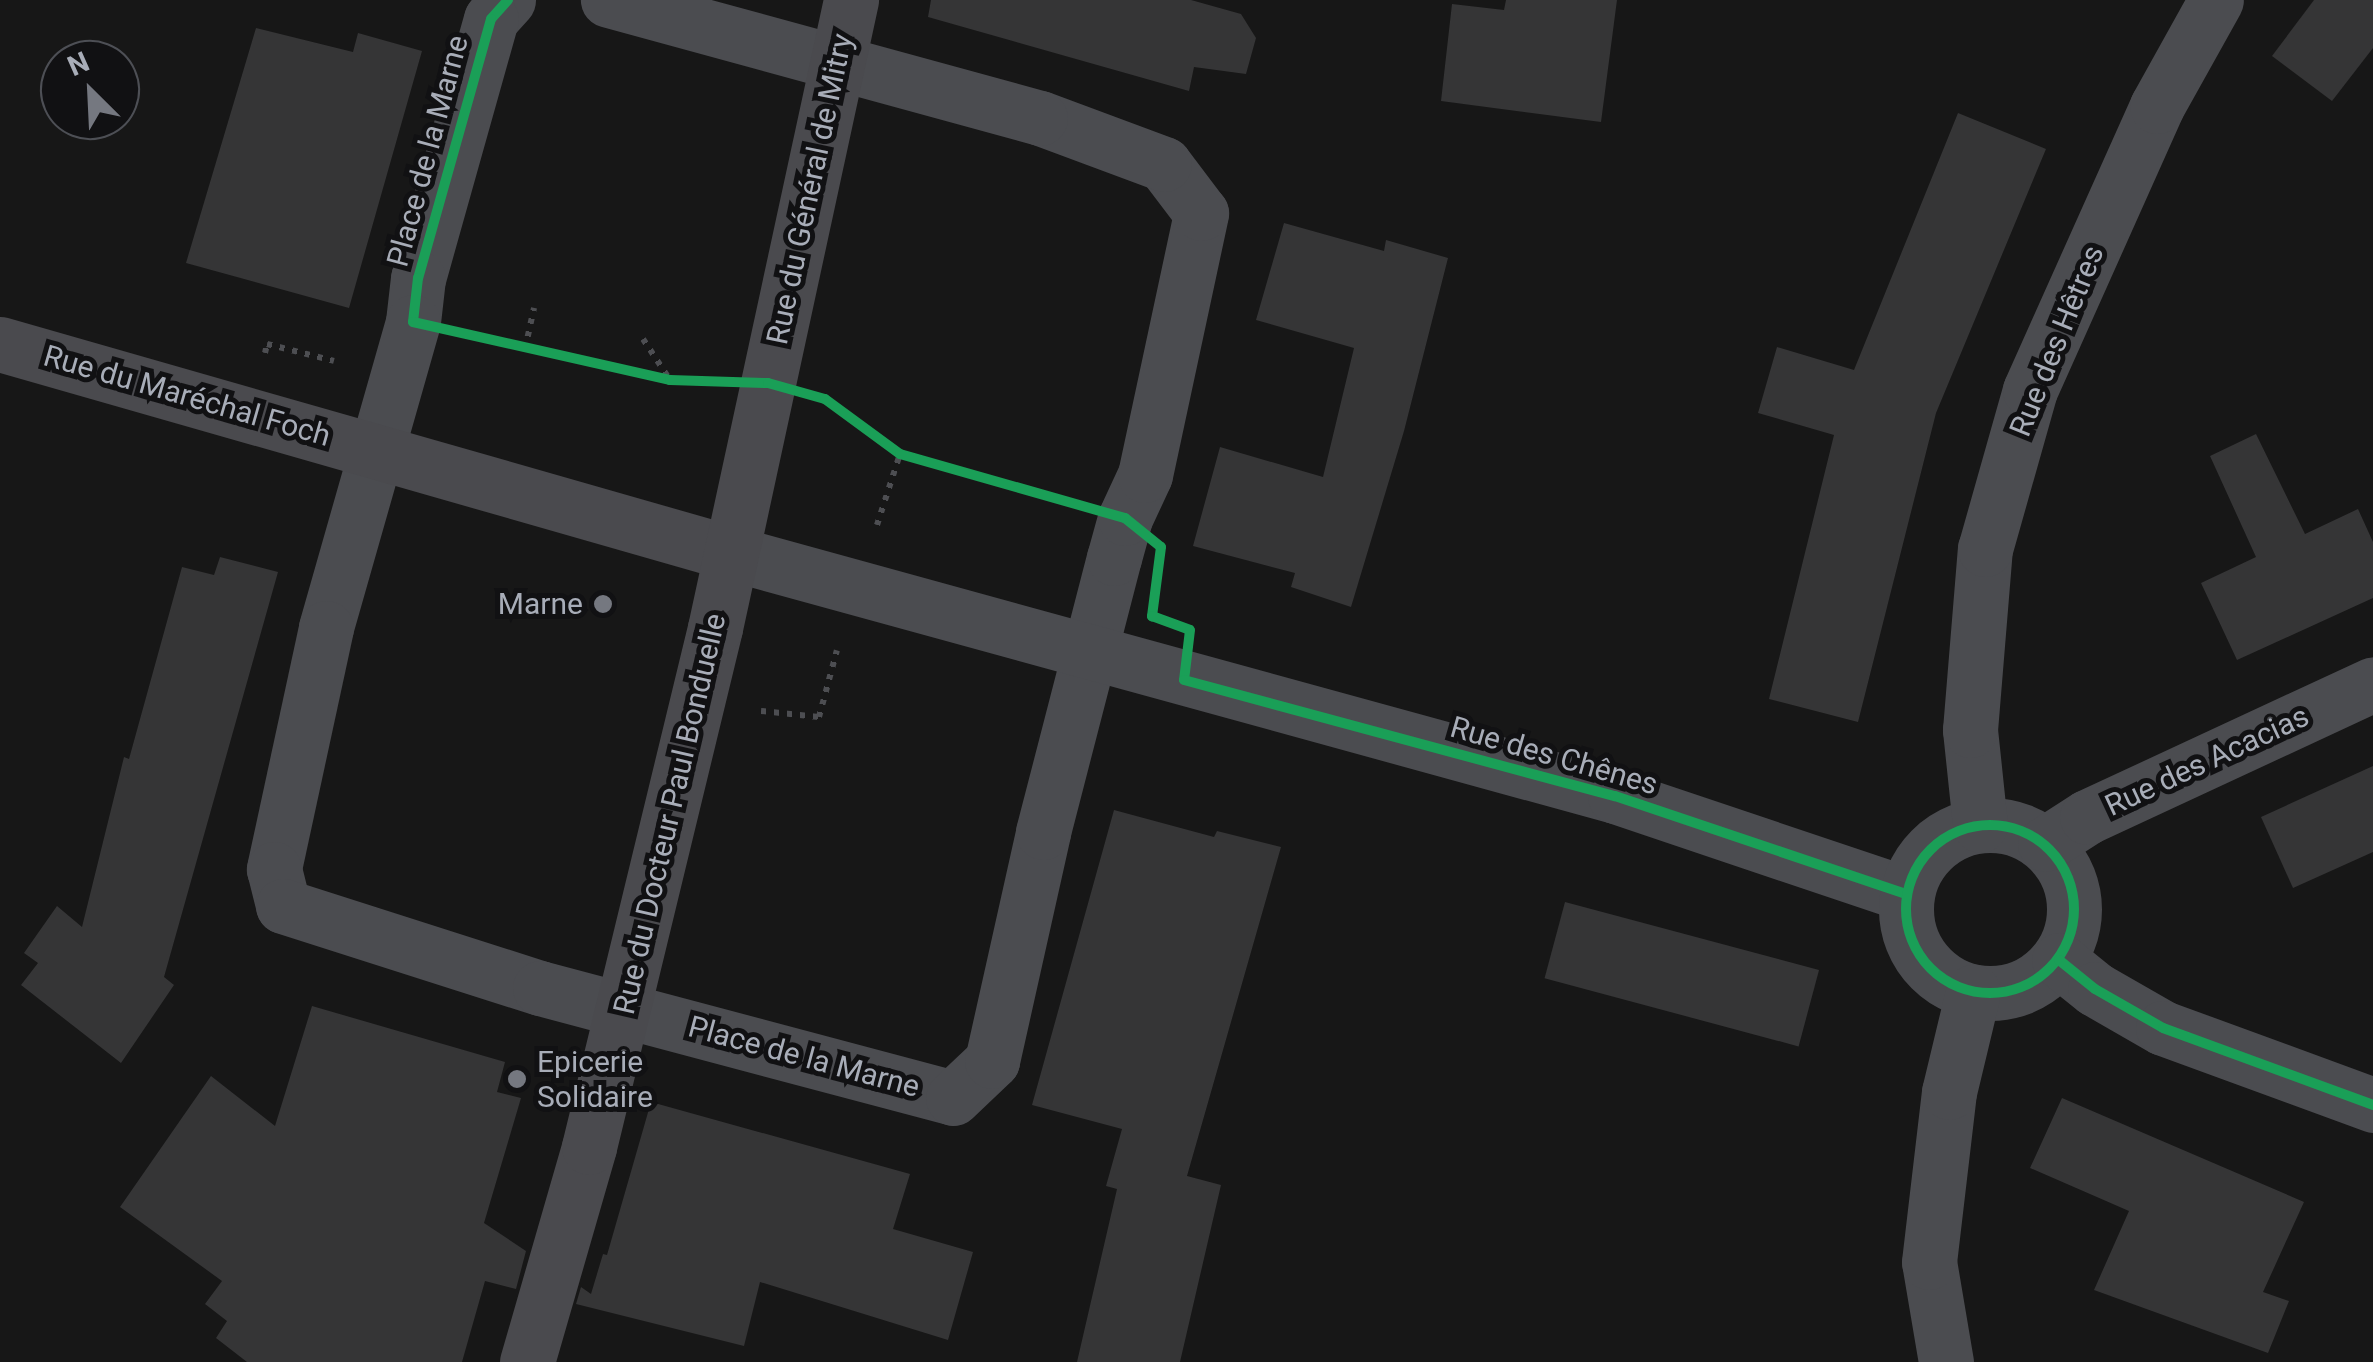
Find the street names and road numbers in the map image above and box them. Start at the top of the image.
street label: Rue du Général de Mitry [759,30,861,348]
street label: Place de la Marne [380,31,476,271]
street label: Rue des Hêtres [2002,240,2112,442]
street label: Rue du Maréchal Foch [40,338,334,454]
street label: Rue du Docteur Paul Bonduelle [606,610,734,1018]
street label: Rue des Acacias [2099,698,2315,824]
street label: Rue des Chênes [1446,709,1662,803]
street label: Place de la Marne [684,1009,924,1105]

